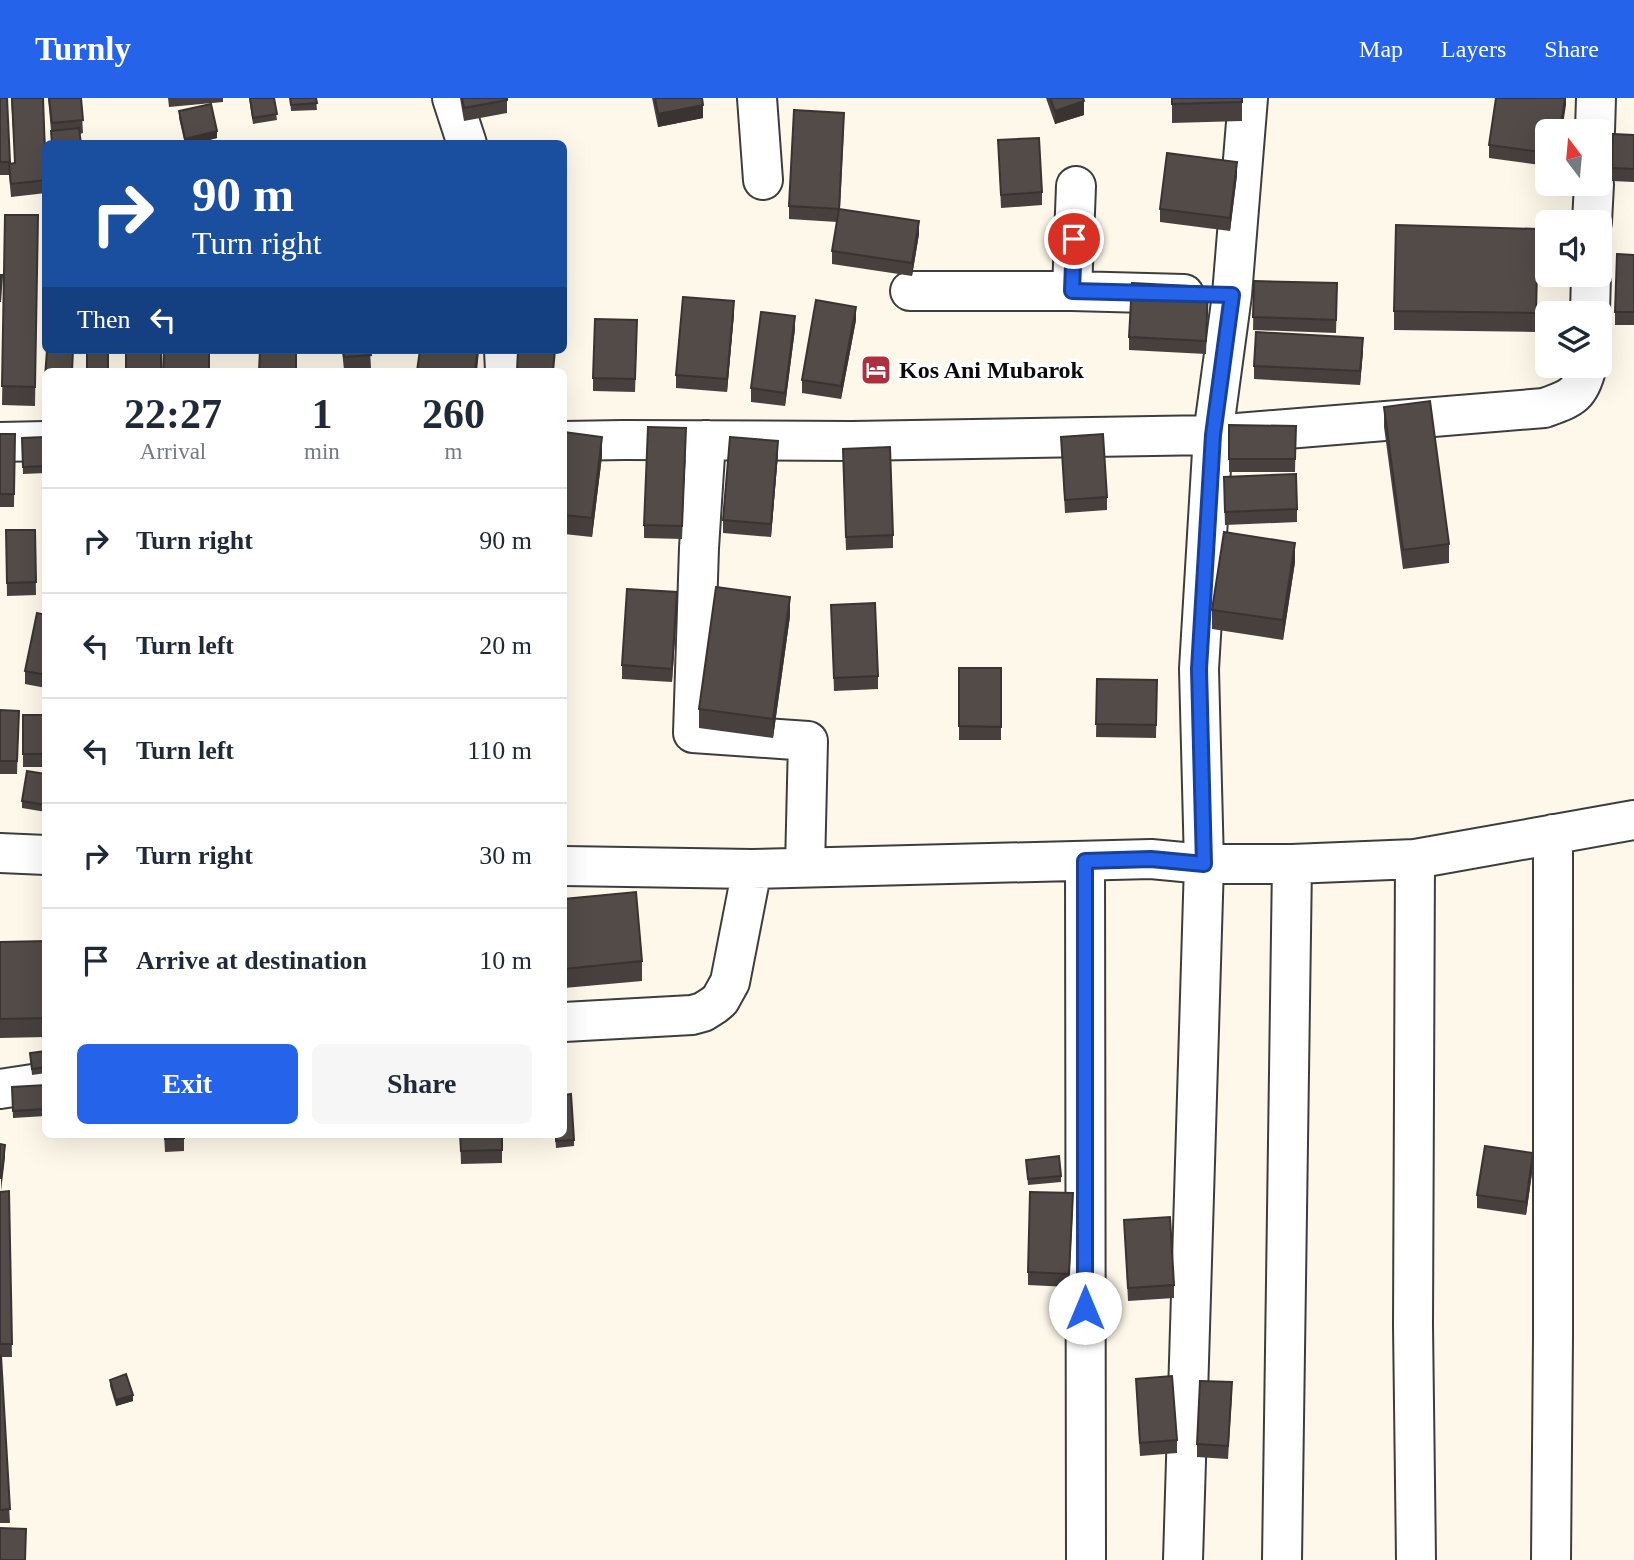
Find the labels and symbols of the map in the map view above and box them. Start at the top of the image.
north arrow [1535,119,1612,196]
pin [1044,209,1104,269]
hotel icon: Kos Ani Mubarok [859,353,893,387]
place label: Kos Ani Mubarok [899,357,1085,383]
position arrow [1048,1271,1122,1345]

